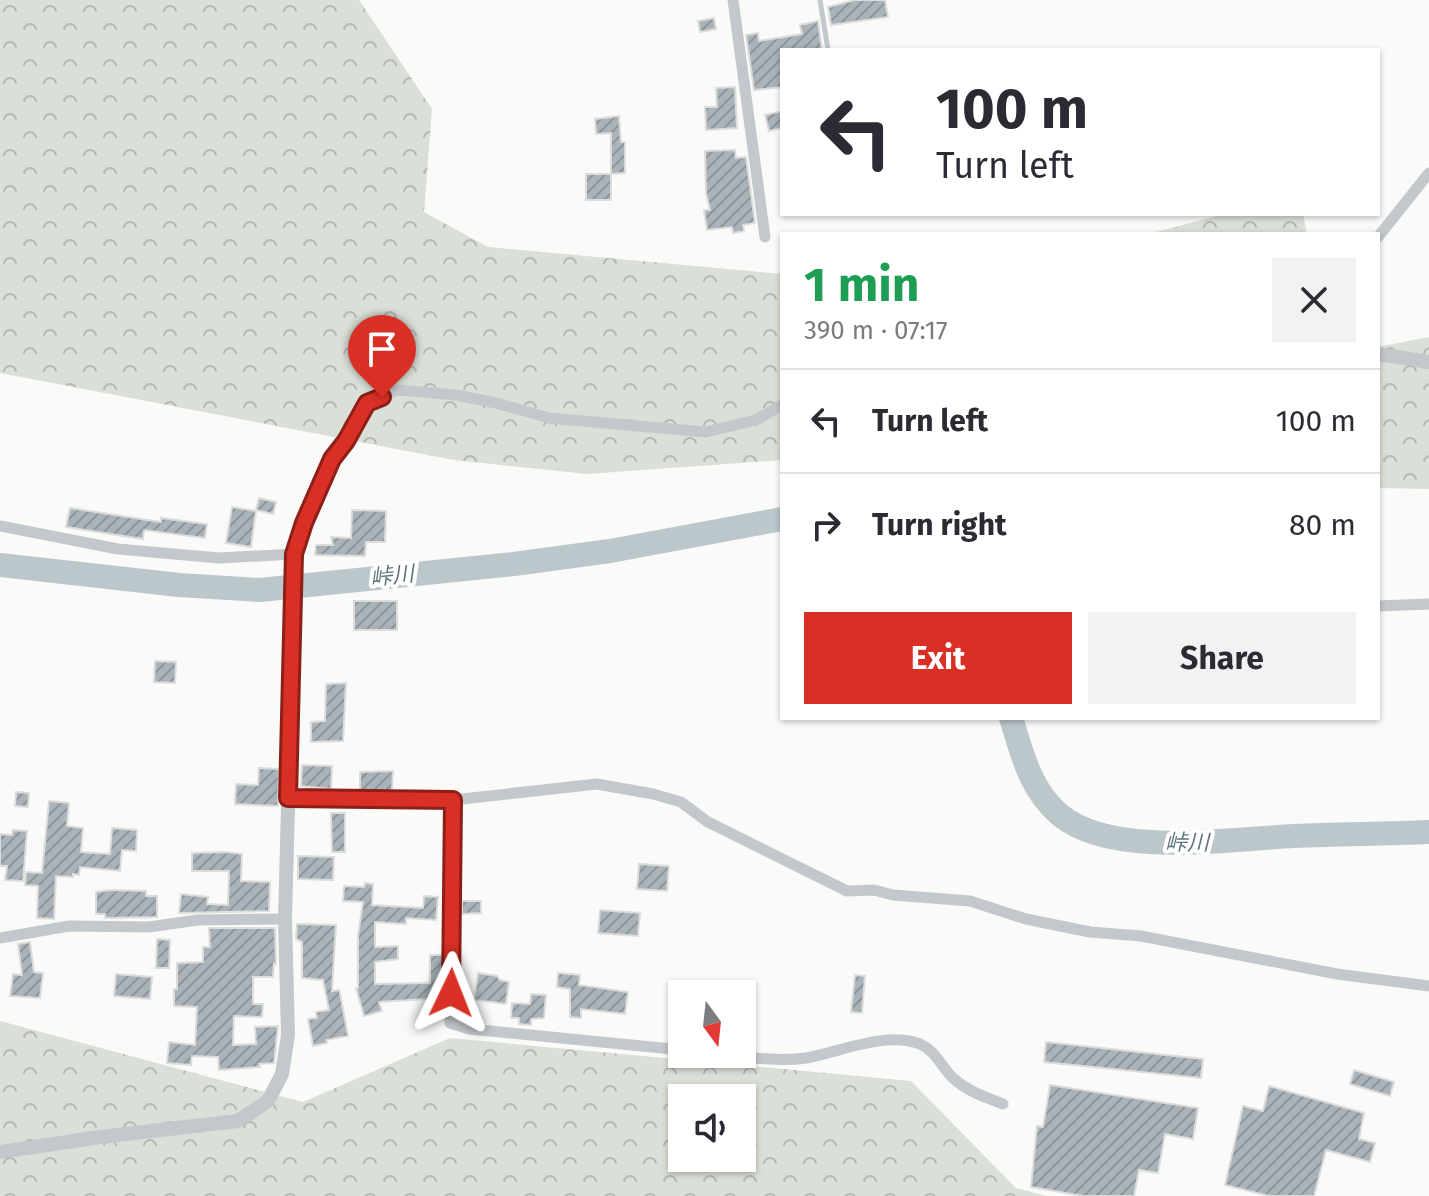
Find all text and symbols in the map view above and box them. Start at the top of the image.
text: 100 m [936,76,1088,143]
icon: left [804,80,908,184]
text: Turn left [936,144,1074,188]
text: 1 min [804,256,919,314]
button: close [1272,258,1356,342]
pin [348,315,416,397]
text: 390 m · 07:17 [804,315,948,346]
icon: arrive [360,327,404,371]
icon: left [804,399,848,443]
text: Turn left [872,403,988,439]
text: 100 m [1276,403,1356,439]
icon: right [804,503,848,547]
text: Turn right [872,507,1007,543]
text: 80 m [1289,507,1356,543]
water label: 峠川 [369,560,417,591]
button: Exit [804,612,1072,704]
button: Share [1088,612,1356,704]
water label: 峠川 [1165,829,1211,856]
position arrow [409,951,493,1035]
north arrow [668,980,756,1068]
map controls [668,980,756,1172]
button: sound [668,1084,756,1172]

